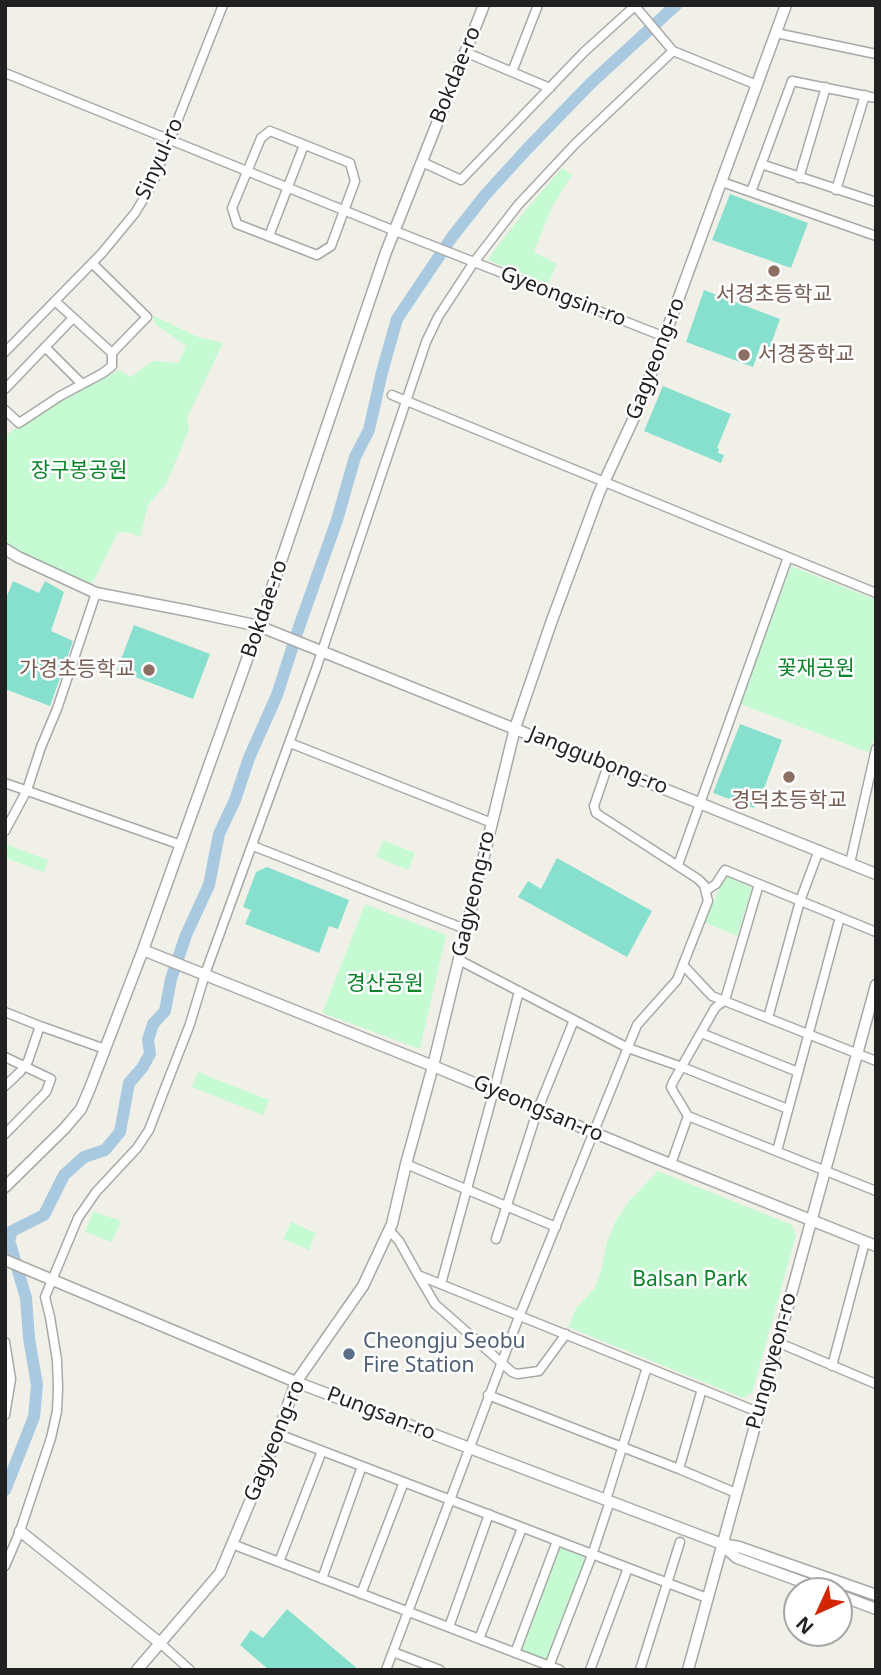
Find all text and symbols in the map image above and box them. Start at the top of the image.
street label: Bokdae-ro [425,23,487,127]
street label: Sinyul-ro [131,114,189,204]
street label: Gyeongsin-ro [497,261,629,333]
marker: 서경초등학교 [766,263,782,279]
place label: 서경초등학교 [716,282,832,308]
street label: Gagyeong-ro [621,294,691,424]
place label: 서경중학교 [758,342,855,368]
marker: 서경중학교 [736,347,752,363]
park label: 장구봉공원 [31,458,127,484]
street label: Bokdae-ro [237,557,293,661]
park label: 꽃재공원 [777,656,855,682]
place label: 가경초등학교 [19,657,135,683]
marker: 가경초등학교 [141,662,157,678]
street label: Janggubong-ro [524,721,672,801]
marker: 경덕초등학교 [781,769,797,785]
place label: 경덕초등학교 [731,788,847,814]
street label: Gagyeong-ro [447,828,501,960]
park label: 경산공원 [346,971,424,997]
street label: Gyeongsan-ro [469,1070,607,1148]
park label: Balsan Park [632,1267,748,1293]
street label: Pungnyeon-ro [742,1290,802,1432]
place label: Cheongju Seobu Fire Station [363,1329,526,1379]
marker: Cheongju Seobu Fire Station [341,1346,357,1362]
street label: Gagyeong-ro [239,1377,311,1505]
street label: Pungsan-ro [323,1382,439,1446]
north arrow [783,1577,853,1647]
text: N [790,1611,819,1640]

